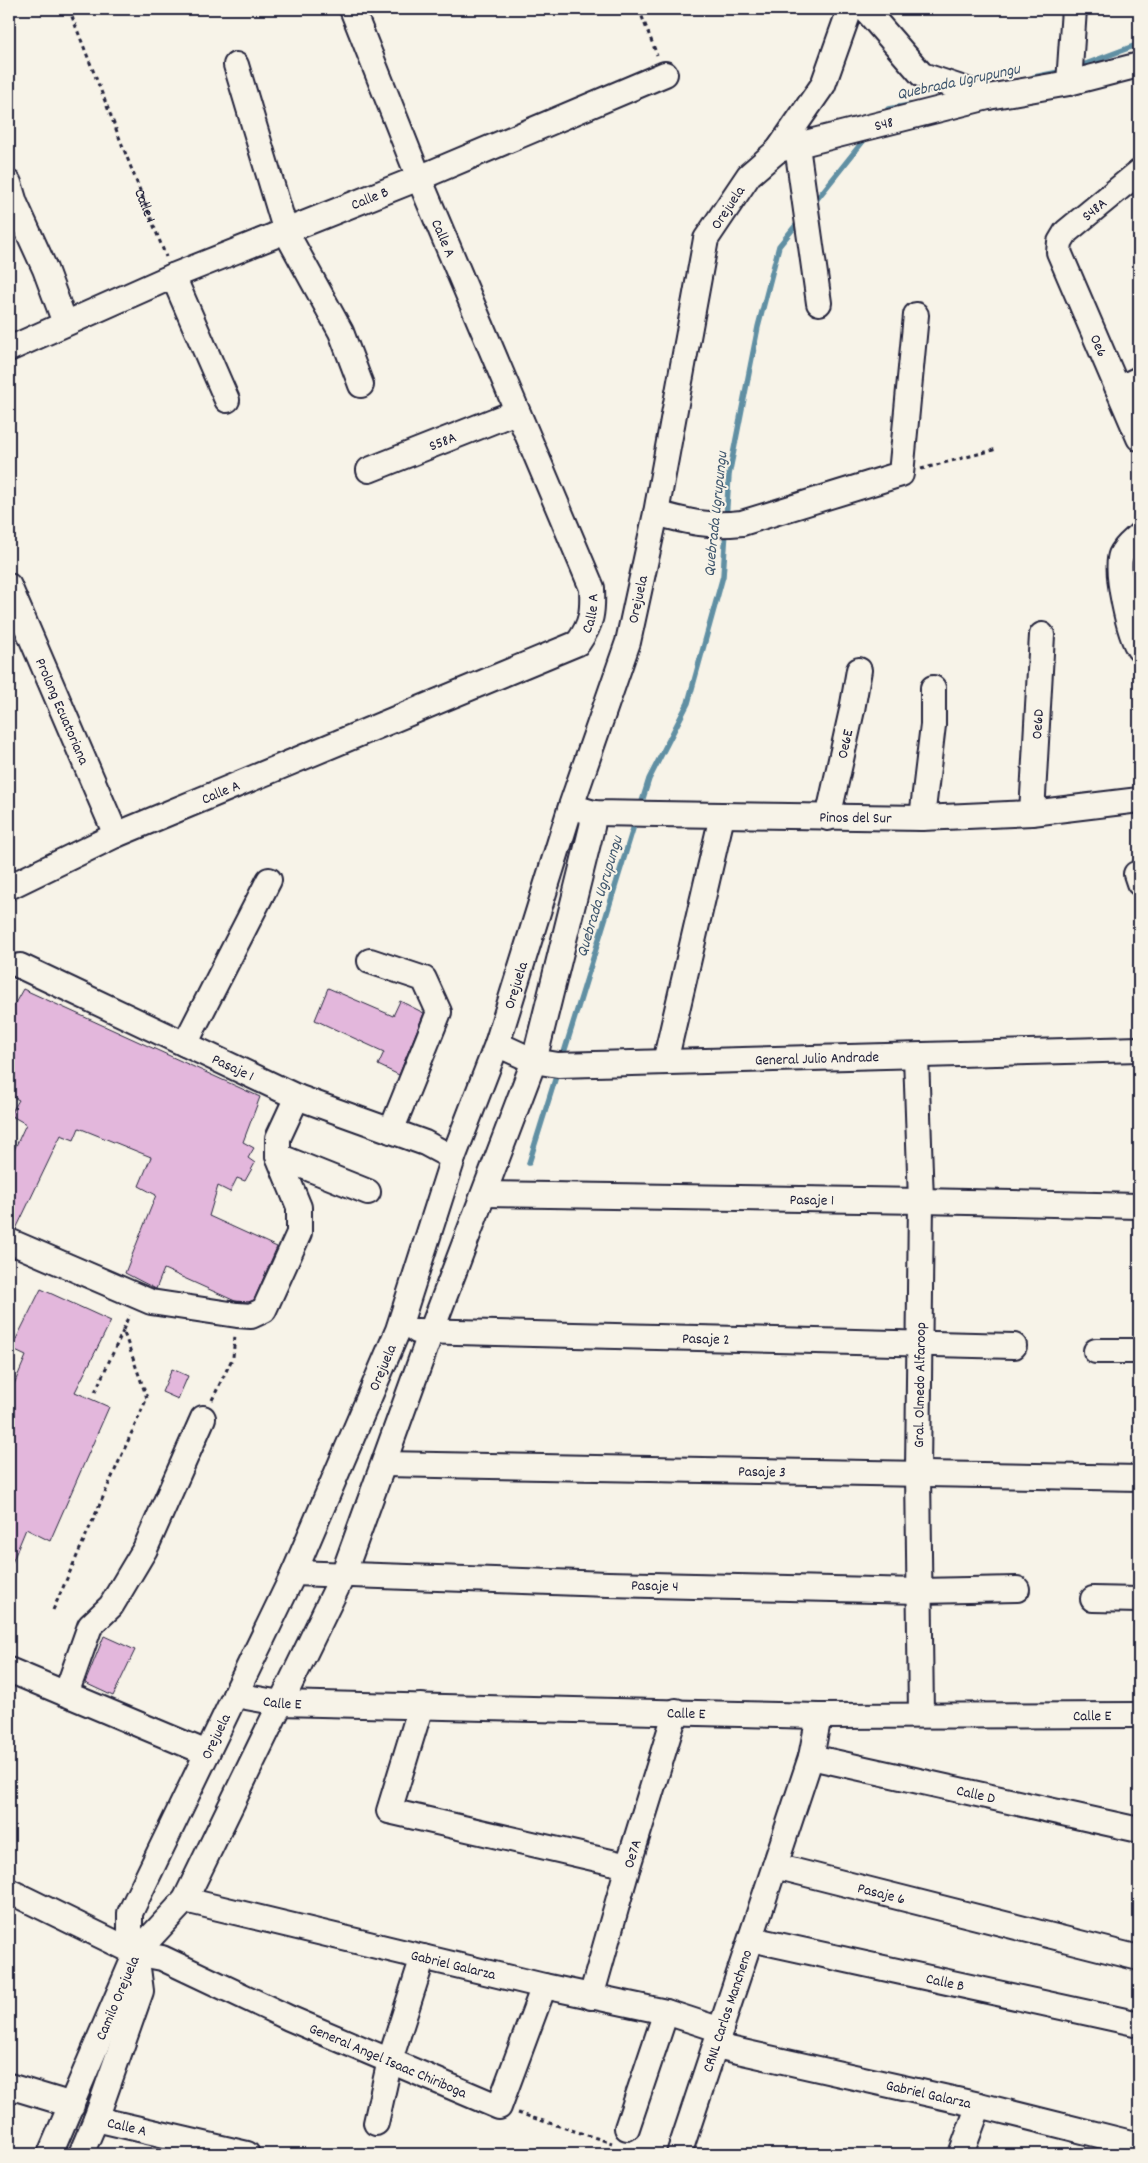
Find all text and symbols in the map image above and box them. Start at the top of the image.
water label: Quebrada Ugrupungu [895,58,1023,107]
street label: S48 [872,112,896,138]
street label: Orejuela [706,181,752,235]
street label: Calle B [348,182,392,217]
street label: Calle 1 [127,186,161,227]
street label: S48A [1078,193,1113,228]
street label: Calle A [424,216,460,261]
street label: Oe6 [1083,332,1112,361]
street label: S58A [426,428,460,458]
water label: Quebrada Ugrupungu [698,450,735,578]
street label: Orejuela [623,573,655,626]
street label: Calle A [577,593,605,638]
street label: Prolong Ecuatoriana [28,655,94,769]
street label: Oe6D [1027,708,1051,740]
street label: Oe6E [833,727,860,761]
street label: Calle A [199,776,244,811]
street label: Pinos del Sur [819,807,892,831]
water label: Quebrada Ugrupungu [571,832,630,960]
street label: Orejuela [499,959,535,1012]
street label: General Julio Andrade [755,1047,880,1073]
street label: Pasaje 1 [208,1049,257,1088]
street label: Pasaje 1 [789,1190,834,1213]
street label: Gral. Olmedo Alfaroop [909,1322,933,1448]
street label: Pasaje 2 [682,1329,730,1352]
street label: Orejuela [364,1341,404,1395]
street label: Pasaje 3 [738,1462,786,1484]
street label: Pasaje 4 [631,1576,679,1599]
street label: Calle E [261,1691,302,1717]
street label: Calle E [667,1703,706,1726]
street label: Calle E [1073,1706,1112,1728]
street label: Orejuela [197,1710,238,1764]
street label: Calle D [954,1781,997,1811]
street label: Oe7A [619,1837,649,1871]
street label: Pasaje 6 [855,1878,907,1912]
street label: Gabriel Galarza [408,1945,499,1987]
street label: CRNL Carlos Mancheno [698,1947,759,2075]
street label: Camilo Orejuela [91,1952,147,2044]
street label: Calle B [924,1969,966,1998]
street label: General Angel Isaac Chiriboga [305,2019,471,2105]
street label: Gabriel Galarza [884,2075,974,2116]
street label: Calle A [105,2113,149,2143]

